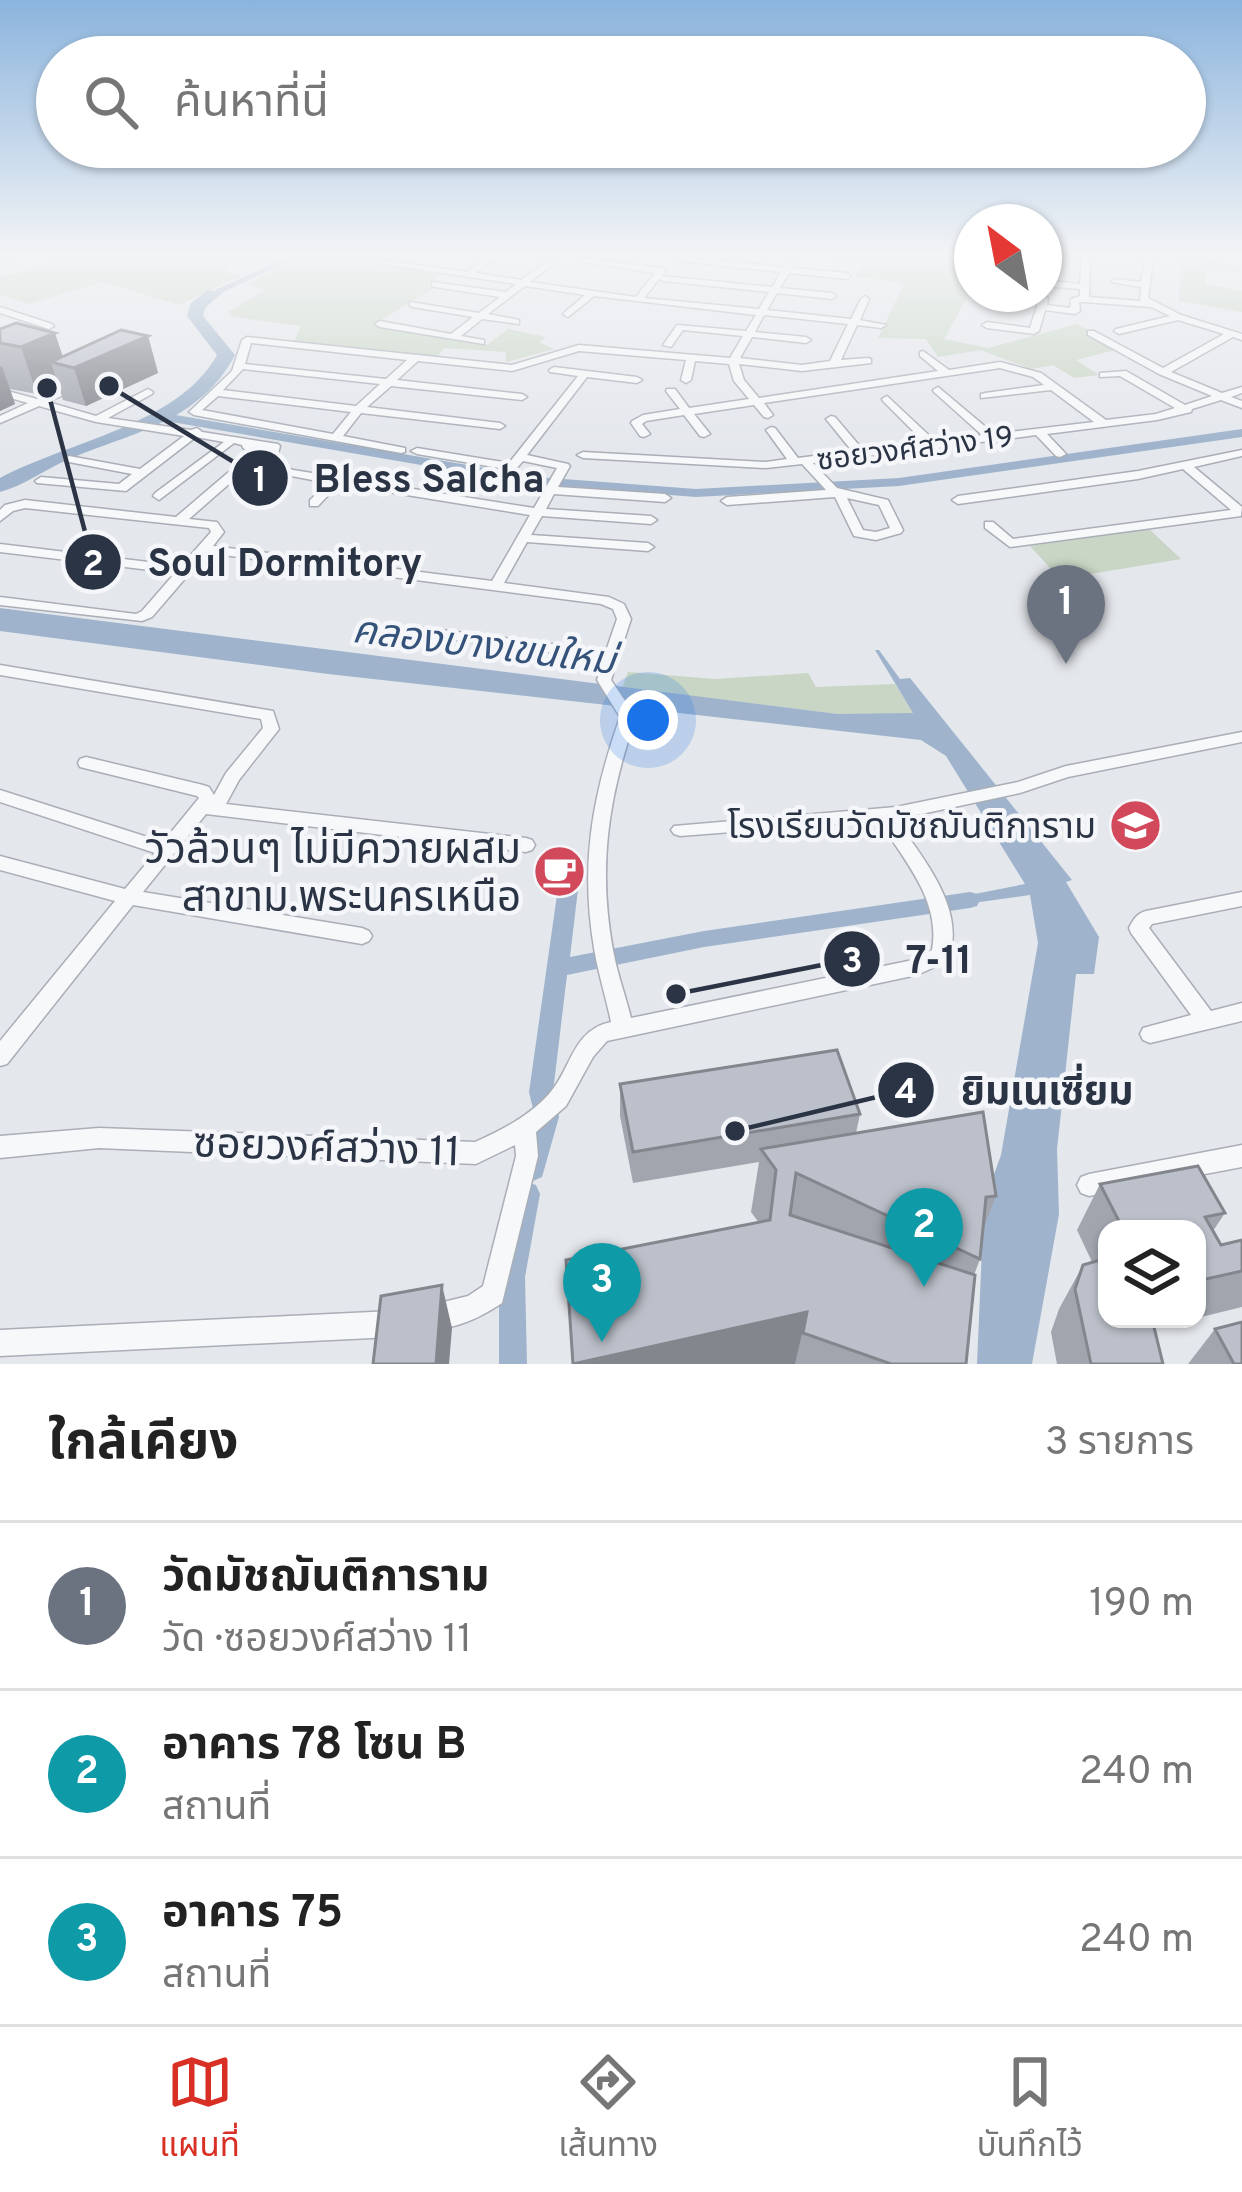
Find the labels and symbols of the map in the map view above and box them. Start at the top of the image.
north arrow [954,204,1062,312]
street label: ซอยวงศ์สว่าง 19 [815,420,1016,481]
callout: Bless Salcha [230,441,569,516]
text: Bless Salcha [314,458,544,507]
text: 1 [253,459,267,505]
callout: Soul Dormitory [63,525,446,600]
text: Soul Dormitory [148,542,422,591]
text: 2 [82,543,104,589]
pin: 1 [1027,565,1105,664]
water label: คลองบางเขนใหม่ [349,608,623,690]
your location [618,690,678,750]
school or university icon: โรงเรียนวัดมัชฌันติการาม [1107,797,1163,853]
place label: โรงเรียนวัดมัชฌันติการาม [727,806,1096,852]
place label: วัวล้วนๆ ไม่มีควายผสม สาขาม.พระนครเหนือ [145,826,521,927]
cafe icon: วัวล้วนๆ ไม่มีควายผสม สาขาม.พระนครเหนือ [532,844,588,900]
callout: 7-11 [822,921,996,996]
text: 7-11 [906,939,972,988]
text: 3 [841,940,863,986]
callout: ยิมเนเซี่ยม [876,1053,1157,1128]
text: ยิมเนเซี่ยม [961,1063,1133,1119]
text: 4 [894,1071,918,1117]
street label: ซอยวงศ์สว่าง 11 [192,1119,461,1182]
pin: 2 [885,1188,963,1287]
pin: 3 [563,1243,641,1342]

